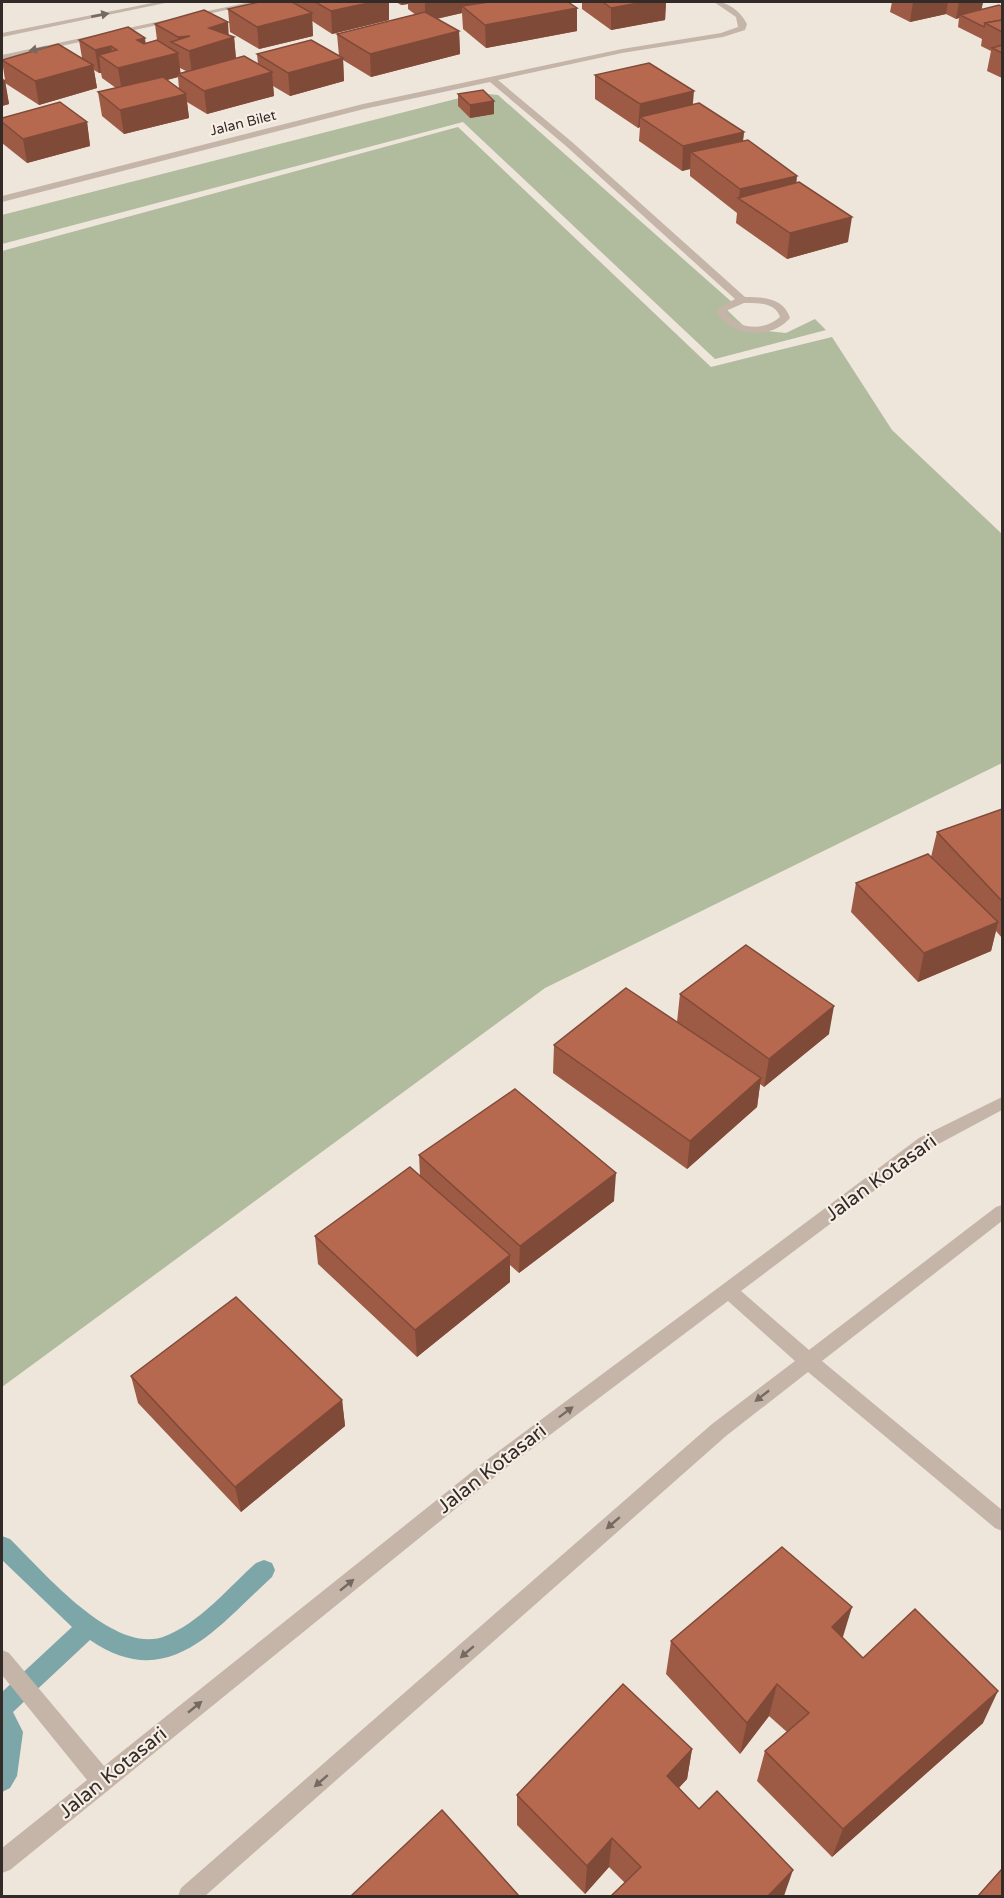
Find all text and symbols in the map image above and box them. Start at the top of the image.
one-way arrow [91,10,110,19]
one-way arrow [28,45,47,54]
street label: Jalan Bilet [208,106,279,139]
street label: Jalan Kotasari [821,1129,941,1227]
one-way arrow [754,1390,769,1402]
one-way arrow [557,1406,573,1418]
street label: Jalan Kotasari [433,1419,551,1519]
one-way arrow [606,1516,621,1529]
one-way arrow [339,1579,354,1592]
one-way arrow [460,1645,475,1658]
one-way arrow [187,1701,203,1714]
street label: Jalan Kotasari [54,1722,172,1824]
one-way arrow [314,1774,329,1787]

